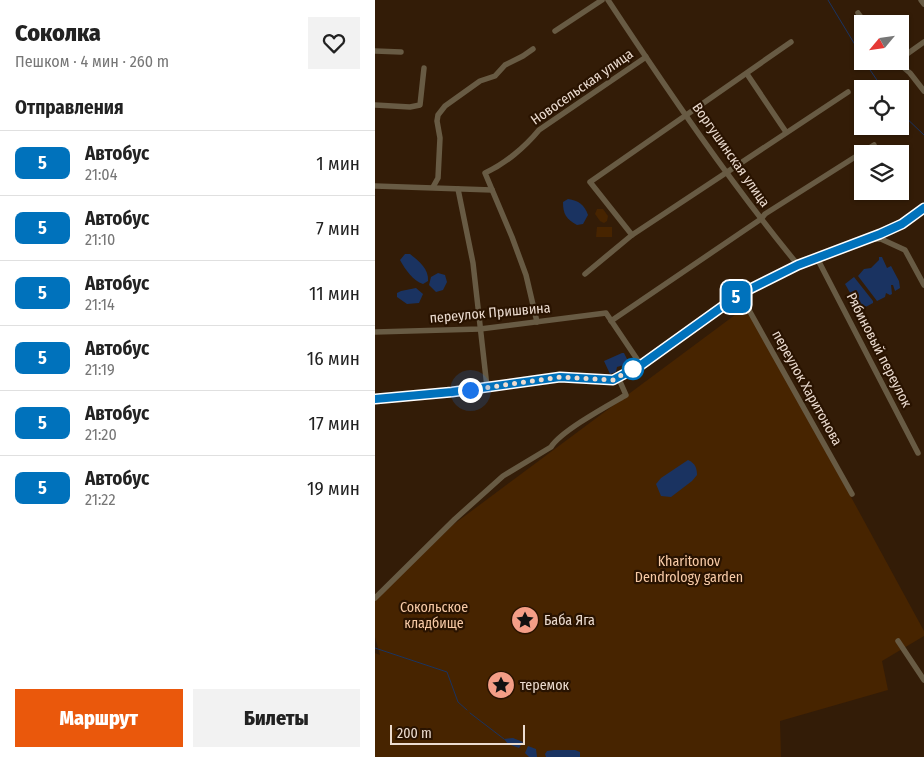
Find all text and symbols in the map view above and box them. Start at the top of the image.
north arrow [854,15,909,70]
map controls [854,15,909,200]
button: heart [308,17,360,69]
text: Соколка [15,19,101,47]
street label: Новосельская улица [528,45,637,129]
text: Пешком · 4 мин · 260 m [15,52,169,71]
button: locate [854,80,909,135]
text: Отправления [15,96,124,119]
street label: Воргушинская улица [689,99,773,211]
text: Автобус [85,142,149,165]
button: layers [854,145,909,200]
text: 5 [38,152,47,174]
text: 1 мин [316,152,360,175]
text: 21:04 [85,165,117,184]
text: Автобус [85,207,149,230]
text: 5 [38,217,47,239]
text: 7 мин [316,217,360,240]
text: 21:10 [85,230,115,249]
text: Автобус [85,272,149,295]
line badge: 5 [720,281,752,313]
text: 5 [38,282,47,304]
text: 11 мин [309,282,360,305]
text: 5 [732,286,740,308]
street label: Рябиновый переулок [843,290,915,411]
text: 21:14 [85,295,115,314]
street label: переулок Пришвина [429,299,551,327]
street label: переулок Харитонова [768,327,846,449]
text: Автобус [85,337,149,360]
text: 5 [38,347,47,369]
text: 16 мин [307,347,360,370]
unlabelled marker [622,358,644,380]
text: 21:19 [85,360,115,379]
your location [458,378,483,403]
text: Автобус [85,402,149,425]
text: 5 [38,412,47,434]
text: 17 мин [309,412,360,435]
text: 21:20 [85,425,117,444]
text: Автобус [85,467,149,490]
text: 5 [38,477,47,499]
text: 19 мин [307,477,360,500]
text: 21:22 [85,490,115,509]
park label: Kharitonov Dendrology garden [635,553,743,586]
park label: Сокольское кладбище [400,599,468,632]
place icon: Баба Яга [510,605,540,635]
place label: Баба Яга [544,612,595,629]
place icon: теремок [486,670,516,700]
place label: теремок [520,677,569,694]
button: Маршрут [15,689,183,747]
button: Билеты [193,689,360,747]
scale bar [390,722,525,745]
text: 200 m [397,725,432,742]

